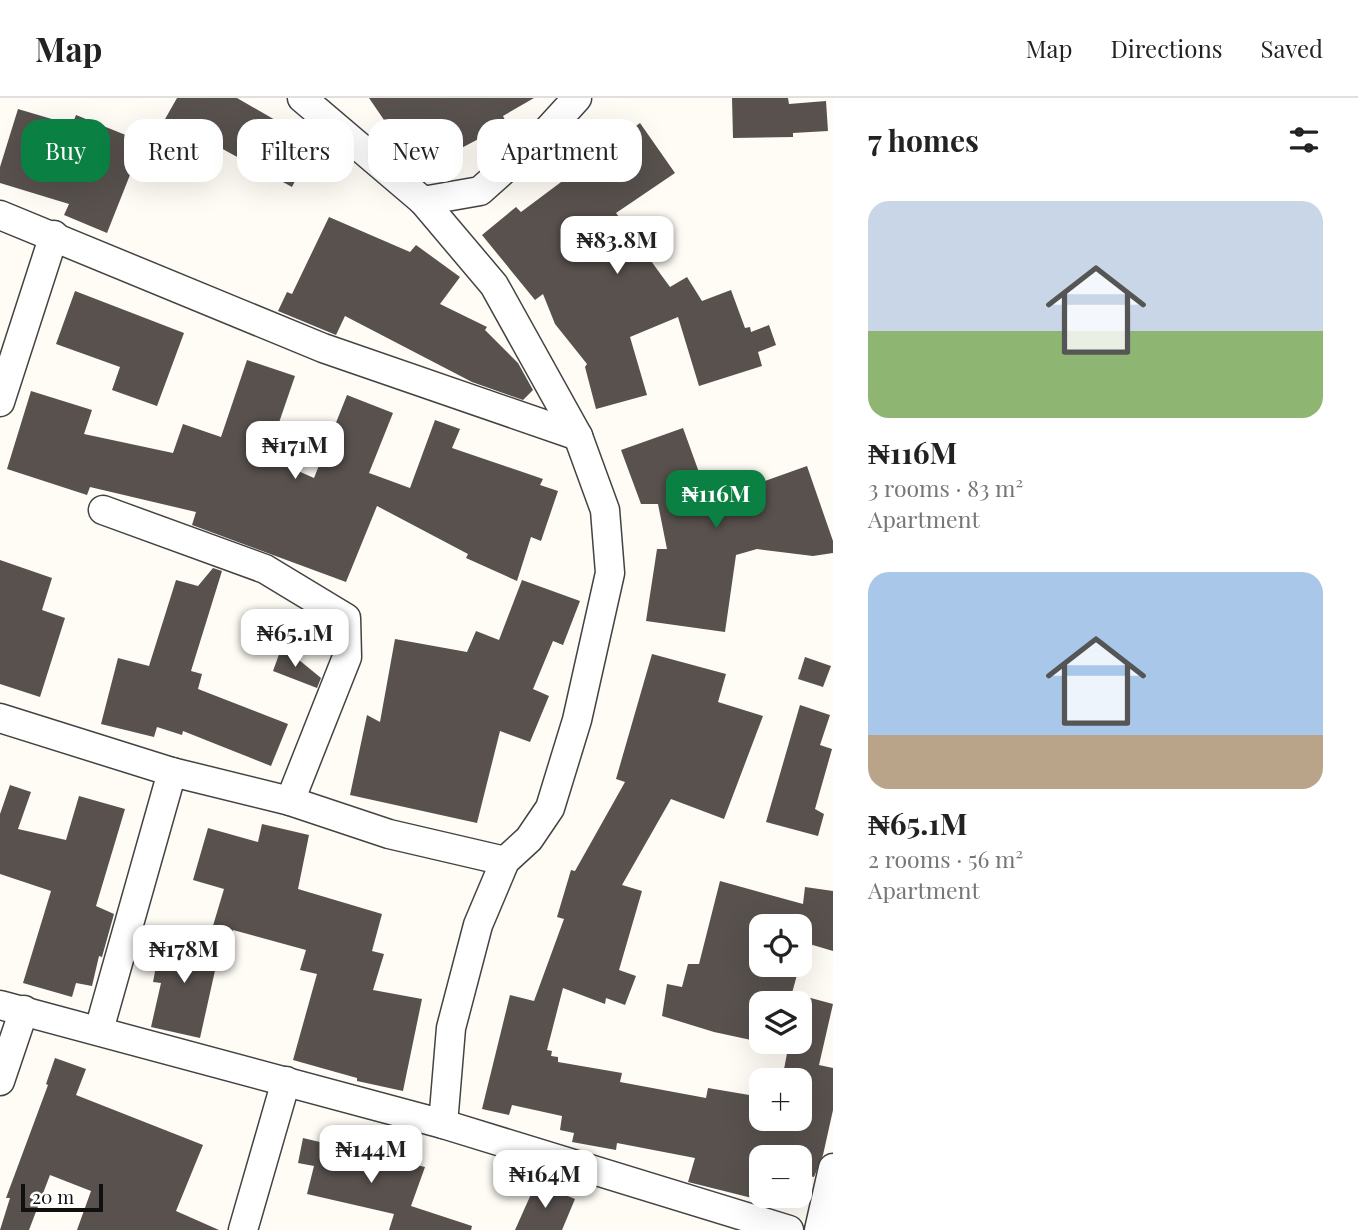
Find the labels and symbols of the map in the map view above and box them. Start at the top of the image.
pin: ₦83.8M [560,216,674,276]
pin: ₦171M [246,422,344,481]
pin: ₦116M [667,470,765,530]
pin: ₦65.1M [238,610,352,669]
pin: ₦178M [135,926,233,985]
pin: ₦144M [322,1126,420,1185]
pin: ₦164M [496,1150,594,1210]
scale bar [21,1181,103,1213]

